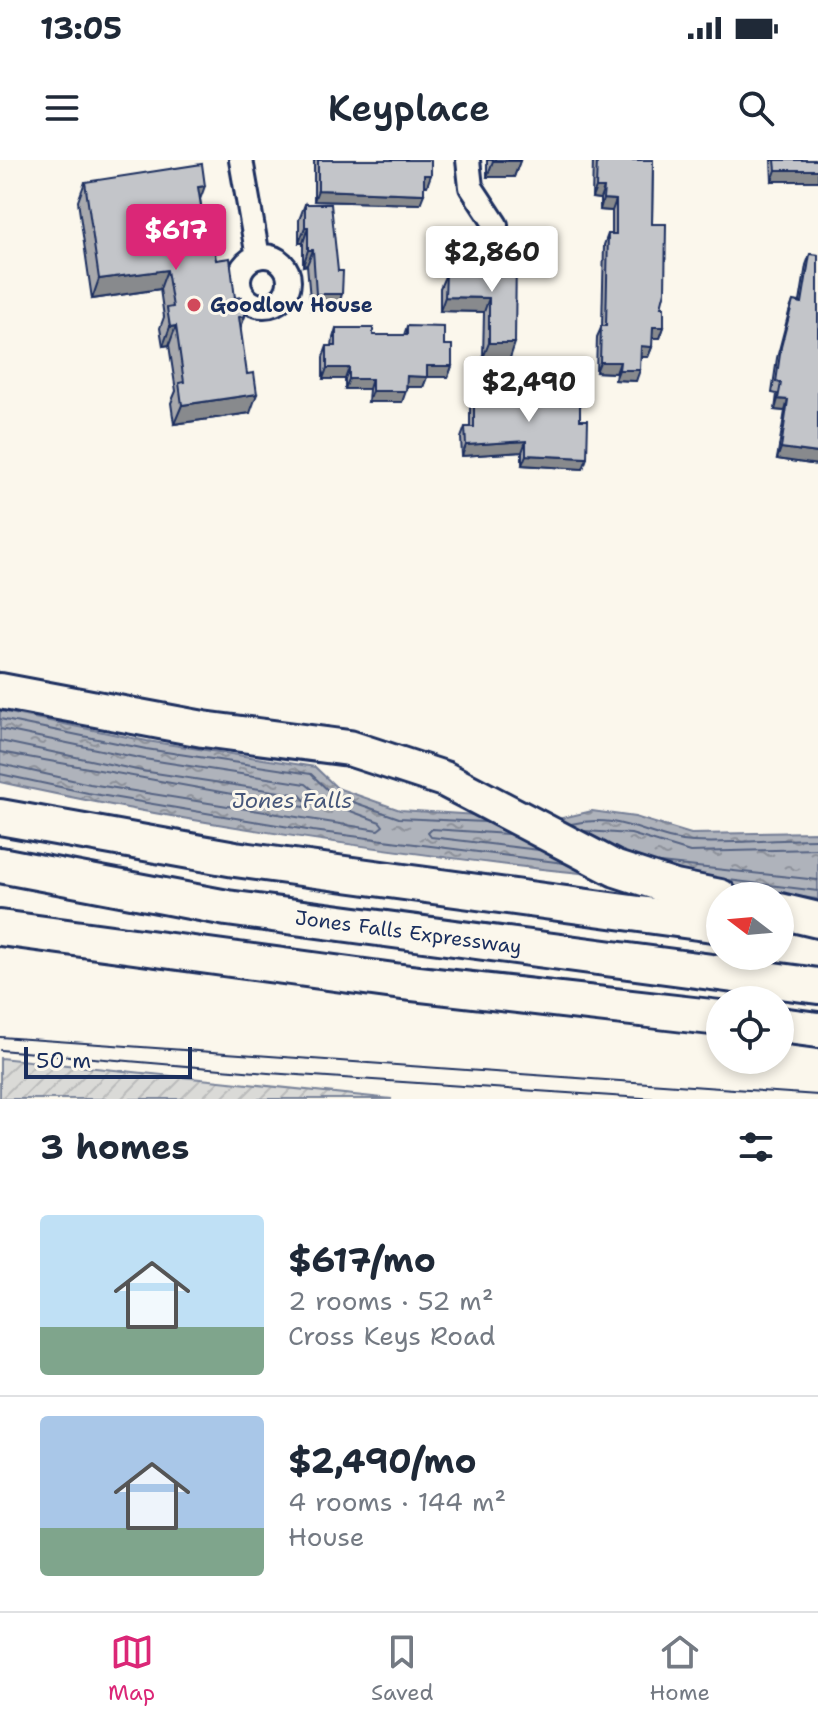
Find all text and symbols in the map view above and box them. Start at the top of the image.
text: 13:05 [40,8,122,49]
text: Keyplace [328,84,490,133]
icon: menu [40,86,84,130]
icon: search [734,86,778,130]
pin: $617 [129,204,223,272]
text: $617 [144,212,208,247]
pin: $2,860 [427,226,557,294]
text: $2,860 [444,234,540,269]
place label: Goodlow House [210,292,373,318]
marker: Goodlow House [185,296,203,314]
pin: $2,490 [464,356,594,424]
text: $2,490 [482,364,576,399]
water label: Jones Falls [232,786,352,815]
north arrow [706,882,794,970]
map controls [706,882,794,1074]
street label: Jones Falls Expressway [294,904,523,960]
button: locate [706,986,794,1074]
scale bar [24,1043,192,1079]
text: 50 m [36,1046,91,1075]
text: 3 homes [40,1124,189,1170]
icon: filters [734,1125,778,1169]
text: $617/mo [288,1237,436,1283]
icon: home [104,1247,200,1343]
text: 2 rooms · 52 m² [288,1283,494,1318]
text: Cross Keys Road [288,1318,495,1353]
text: $2,490/mo [288,1438,477,1484]
icon: home [104,1448,200,1544]
text: 4 rooms · 144 m² [288,1484,506,1519]
text: House [288,1519,364,1554]
tab: Map [108,1630,155,1707]
tab: Saved [371,1630,434,1707]
tab: Home [650,1630,710,1707]

